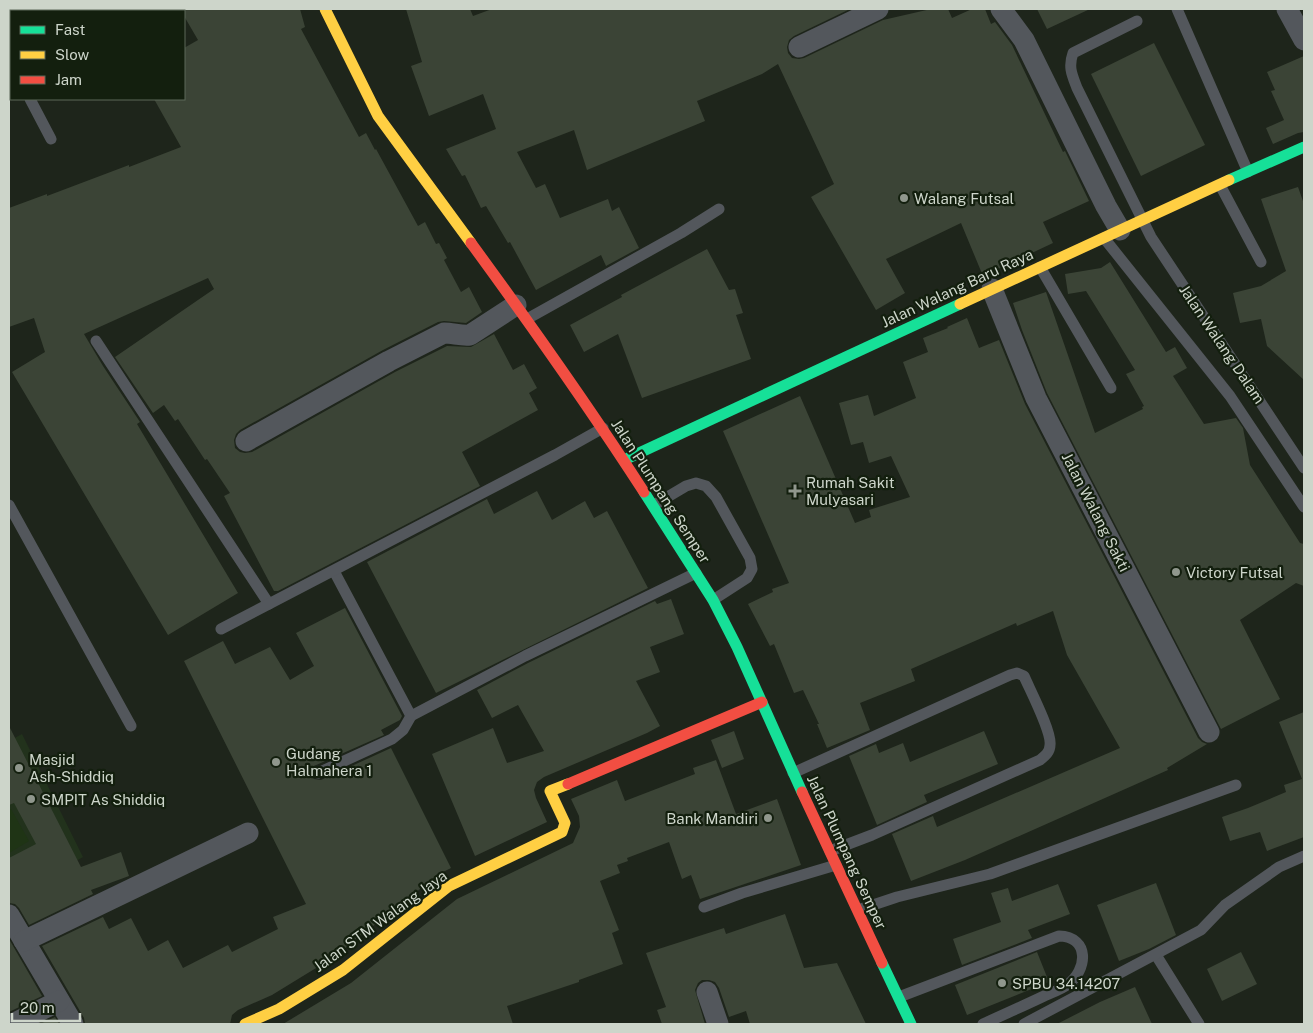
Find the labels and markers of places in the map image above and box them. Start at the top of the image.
place label: Walang Futsal [914,190,1014,207]
marker: Walang Futsal [898,192,910,204]
place label: Rumah Sakit Mulyasari [806,474,895,508]
marker: Rumah Sakit Mulyasari [788,484,802,498]
place label: Victory Futsal [1186,564,1283,581]
marker: Victory Futsal [1170,566,1182,578]
place label: Gudang Halmahera 1 [286,745,372,779]
place label: Masjid Ash-Shiddiq [29,751,114,785]
marker: Gudang Halmahera 1 [270,756,282,768]
marker: Masjid Ash-Shiddiq [13,762,25,774]
place label: SMPIT As Shiddiq [41,791,165,808]
marker: SMPIT As Shiddiq [25,793,37,805]
place label: Bank Mandiri [666,810,758,827]
marker: Bank Mandiri [762,812,774,824]
place label: SPBU 34.14207 [1012,975,1120,992]
marker: SPBU 34.14207 [996,977,1008,989]

